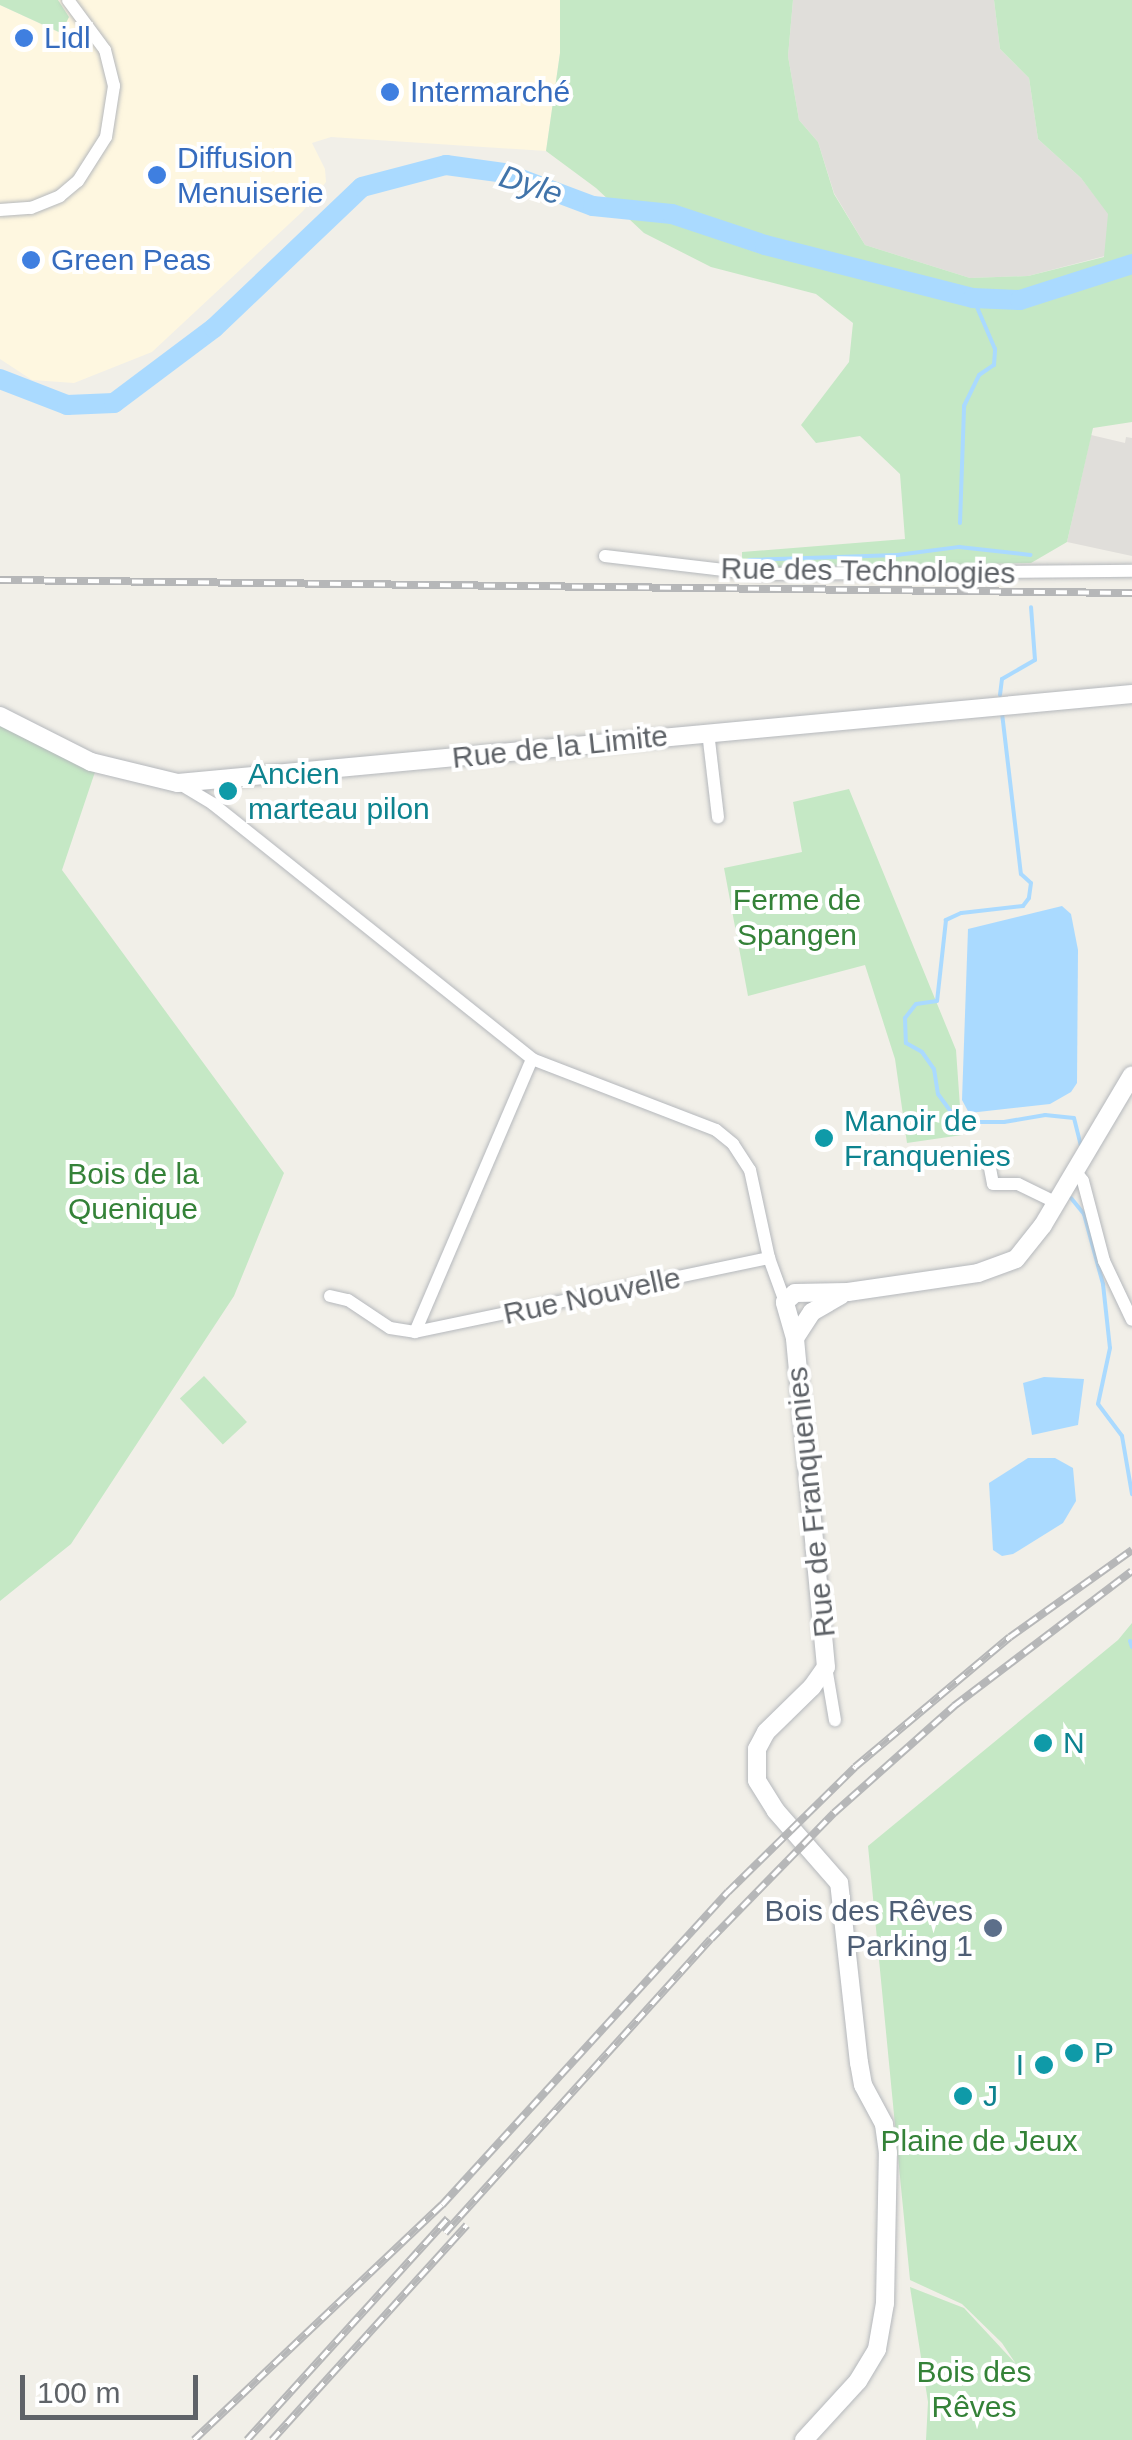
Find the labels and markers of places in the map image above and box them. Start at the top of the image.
place label: Lidl [44,20,91,56]
marker: Lidl [13,27,35,49]
place label: Intermarché [410,74,570,110]
marker: Intermarché [379,81,401,103]
place label: Diffusion Menuiserie [177,140,324,210]
marker: Diffusion Menuiserie [146,164,168,186]
place label: Green Peas [51,242,211,278]
marker: Green Peas [20,249,42,271]
place label: Ancien marteau pilon [248,756,430,826]
marker: Ancien marteau pilon [217,780,239,802]
place label: Manoir de Franquenies [844,1103,1011,1174]
marker: Manoir de Franquenies [813,1127,835,1149]
place label: N [1063,1725,1085,1761]
marker: N [1032,1732,1054,1754]
place label: Bois des Rêves Parking 1 [765,1893,973,1964]
marker: Bois des Rêves Parking 1 [982,1917,1004,1939]
place label: P [1094,2035,1114,2071]
marker: P [1063,2042,1085,2064]
place label: I [1016,2047,1024,2083]
marker: I [1033,2054,1055,2076]
place label: J [983,2078,998,2114]
marker: J [952,2085,974,2107]

